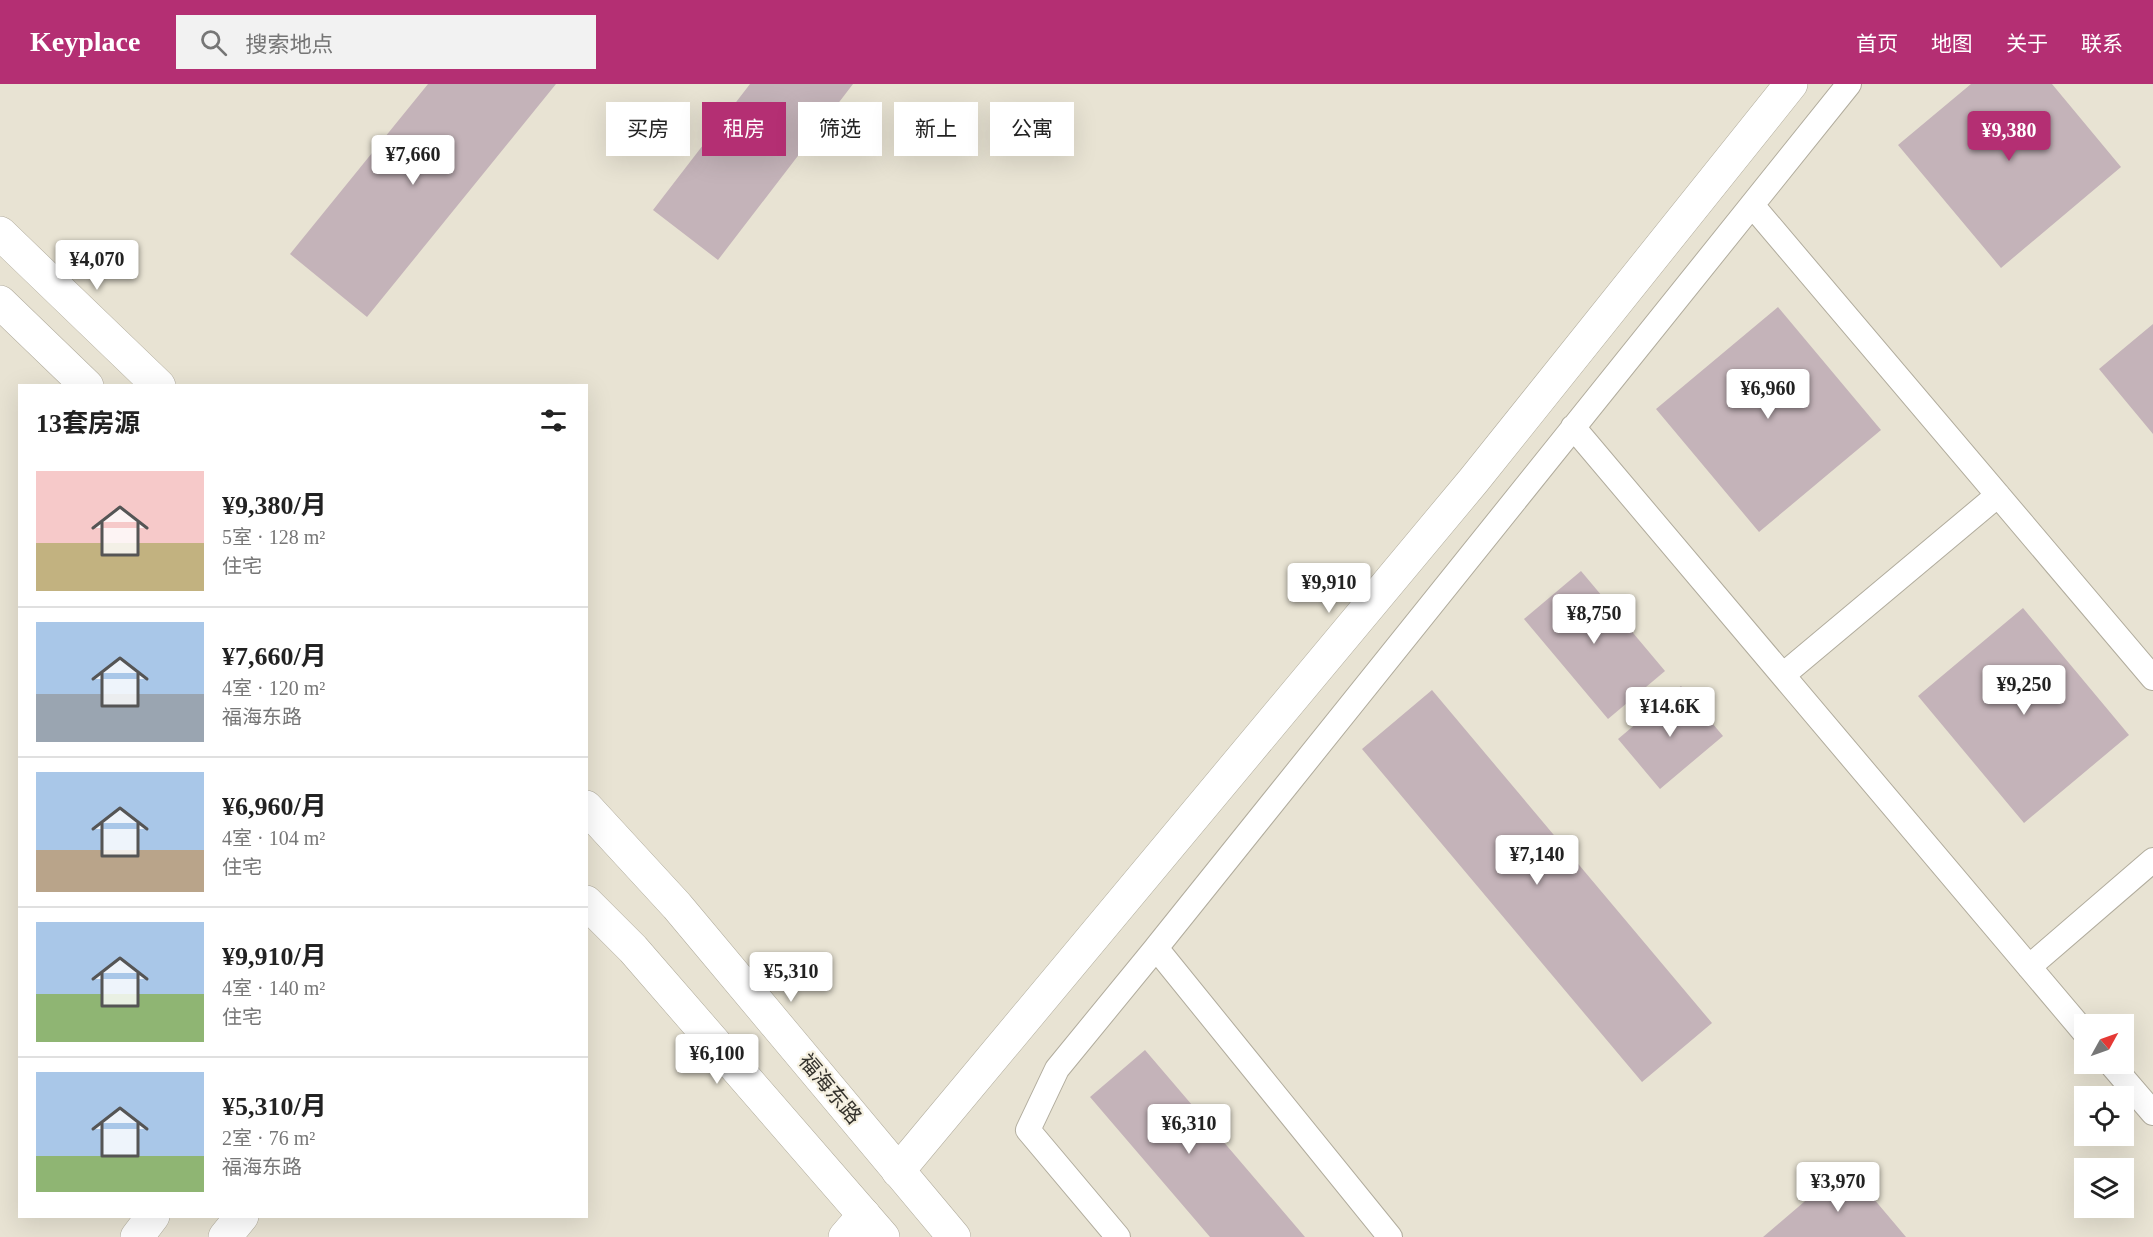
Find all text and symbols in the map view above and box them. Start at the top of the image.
search box [176,15,596,69]
text: Keyplace [30,26,140,57]
icon: search [197,26,230,59]
text: 搜索地点 [245,32,333,57]
text: 首页 [1856,32,1898,56]
text: 地图 [1931,32,1973,56]
text: 关于 [2006,32,2048,56]
text: 联系 [2081,32,2123,56]
chip: 买房 [606,102,690,156]
chip: 租房 [702,102,786,156]
chip: 筛选 [798,102,882,156]
chip: 新上 [894,102,978,156]
chip: 公寓 [990,102,1074,156]
pin: ¥9,380 [1960,111,2058,162]
text: ¥9,380 [1982,119,2037,141]
pin: ¥7,660 [364,135,462,186]
text: ¥7,660 [386,143,441,165]
pin: ¥4,070 [48,240,146,291]
text: ¥4,070 [70,248,125,270]
pin: ¥6,960 [1719,369,1817,420]
text: ¥6,960 [1741,377,1796,399]
icon: filters [537,404,570,437]
text: 13套房源 [36,409,140,438]
text: ¥9,380/月 [222,491,327,520]
icon: home [84,495,156,567]
text: 5室 · 128 m² [222,526,325,548]
text: 住宅 [222,555,262,577]
pin: ¥9,910 [1280,563,1378,614]
text: ¥9,910 [1302,571,1357,593]
pin: ¥8,750 [1545,594,1643,645]
text: ¥8,750 [1567,602,1622,624]
text: ¥7,660/月 [222,642,327,671]
icon: home [84,646,156,718]
pin: ¥9,250 [1975,665,2073,716]
text: ¥9,250 [1997,673,2052,695]
text: 4室 · 120 m² [222,677,325,699]
pin: ¥14.6K [1621,687,1719,738]
text: ¥14.6K [1640,695,1700,717]
text: 福海东路 [222,706,302,728]
text: ¥6,960/月 [222,792,327,821]
icon: home [84,796,156,868]
text: 4室 · 104 m² [222,827,325,849]
pin: ¥7,140 [1488,835,1586,886]
text: ¥7,140 [1510,843,1565,865]
text: 住宅 [222,856,262,878]
text: ¥9,910/月 [222,942,327,971]
icon: home [84,946,156,1018]
pin: ¥5,310 [742,952,840,1003]
text: ¥5,310 [764,960,819,982]
text: 4室 · 140 m² [222,977,325,999]
text: 住宅 [222,1006,262,1028]
north arrow [2074,1014,2134,1074]
map controls [2074,1014,2134,1218]
pin: ¥6,100 [668,1034,766,1085]
text: ¥6,100 [690,1042,745,1064]
street label: 福海东路 [794,1049,866,1129]
button: locate [2074,1086,2134,1146]
text: ¥5,310/月 [222,1092,327,1121]
icon: home [84,1096,156,1168]
pin: ¥6,310 [1140,1104,1238,1155]
text: ¥6,310 [1162,1112,1217,1134]
text: 2室 · 76 m² [222,1127,315,1149]
text: 福海东路 [222,1156,302,1178]
button: layers [2074,1158,2134,1218]
pin: ¥3,970 [1789,1162,1887,1213]
text: ¥3,970 [1811,1170,1866,1192]

